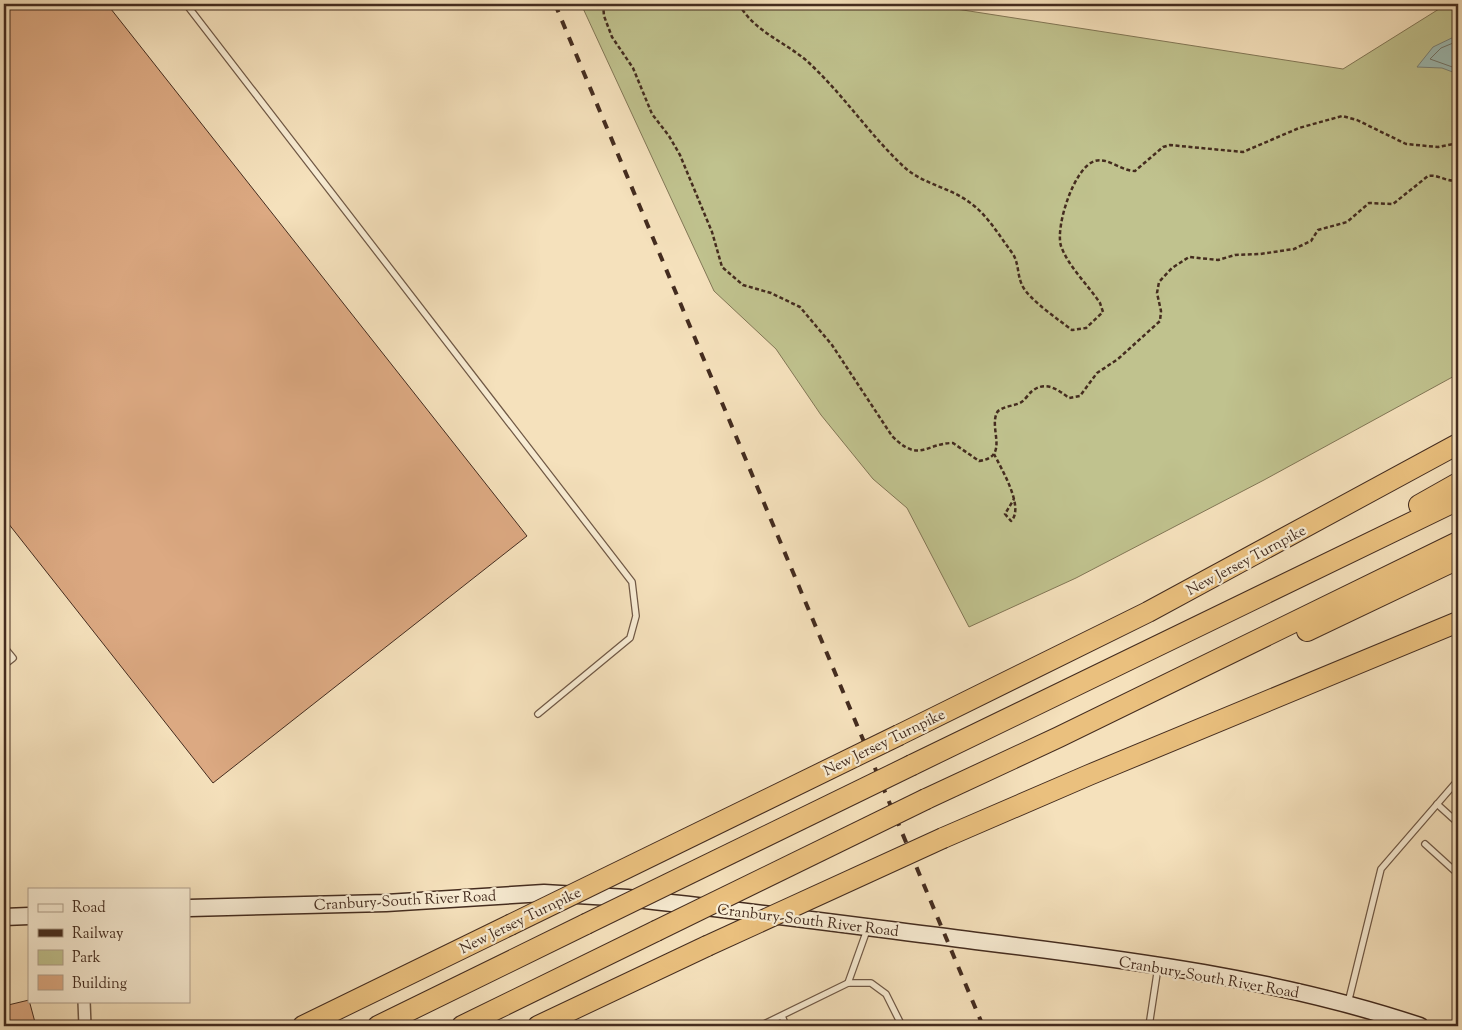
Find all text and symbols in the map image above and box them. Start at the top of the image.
street label: New Jersey Turnpike [1183,521,1310,602]
street label: New Jersey Turnpike [820,705,949,782]
street label: New Jersey Turnpike [456,883,585,960]
street label: Cranbury-South River Road [313,886,497,917]
legend [28,888,190,1002]
text: Road [72,898,106,919]
street label: Cranbury-South River Road [716,900,900,943]
text: Railway [72,924,124,945]
text: Park [72,948,101,969]
street label: Cranbury-South River Road [1117,952,1301,1005]
text: Building [72,974,127,995]

